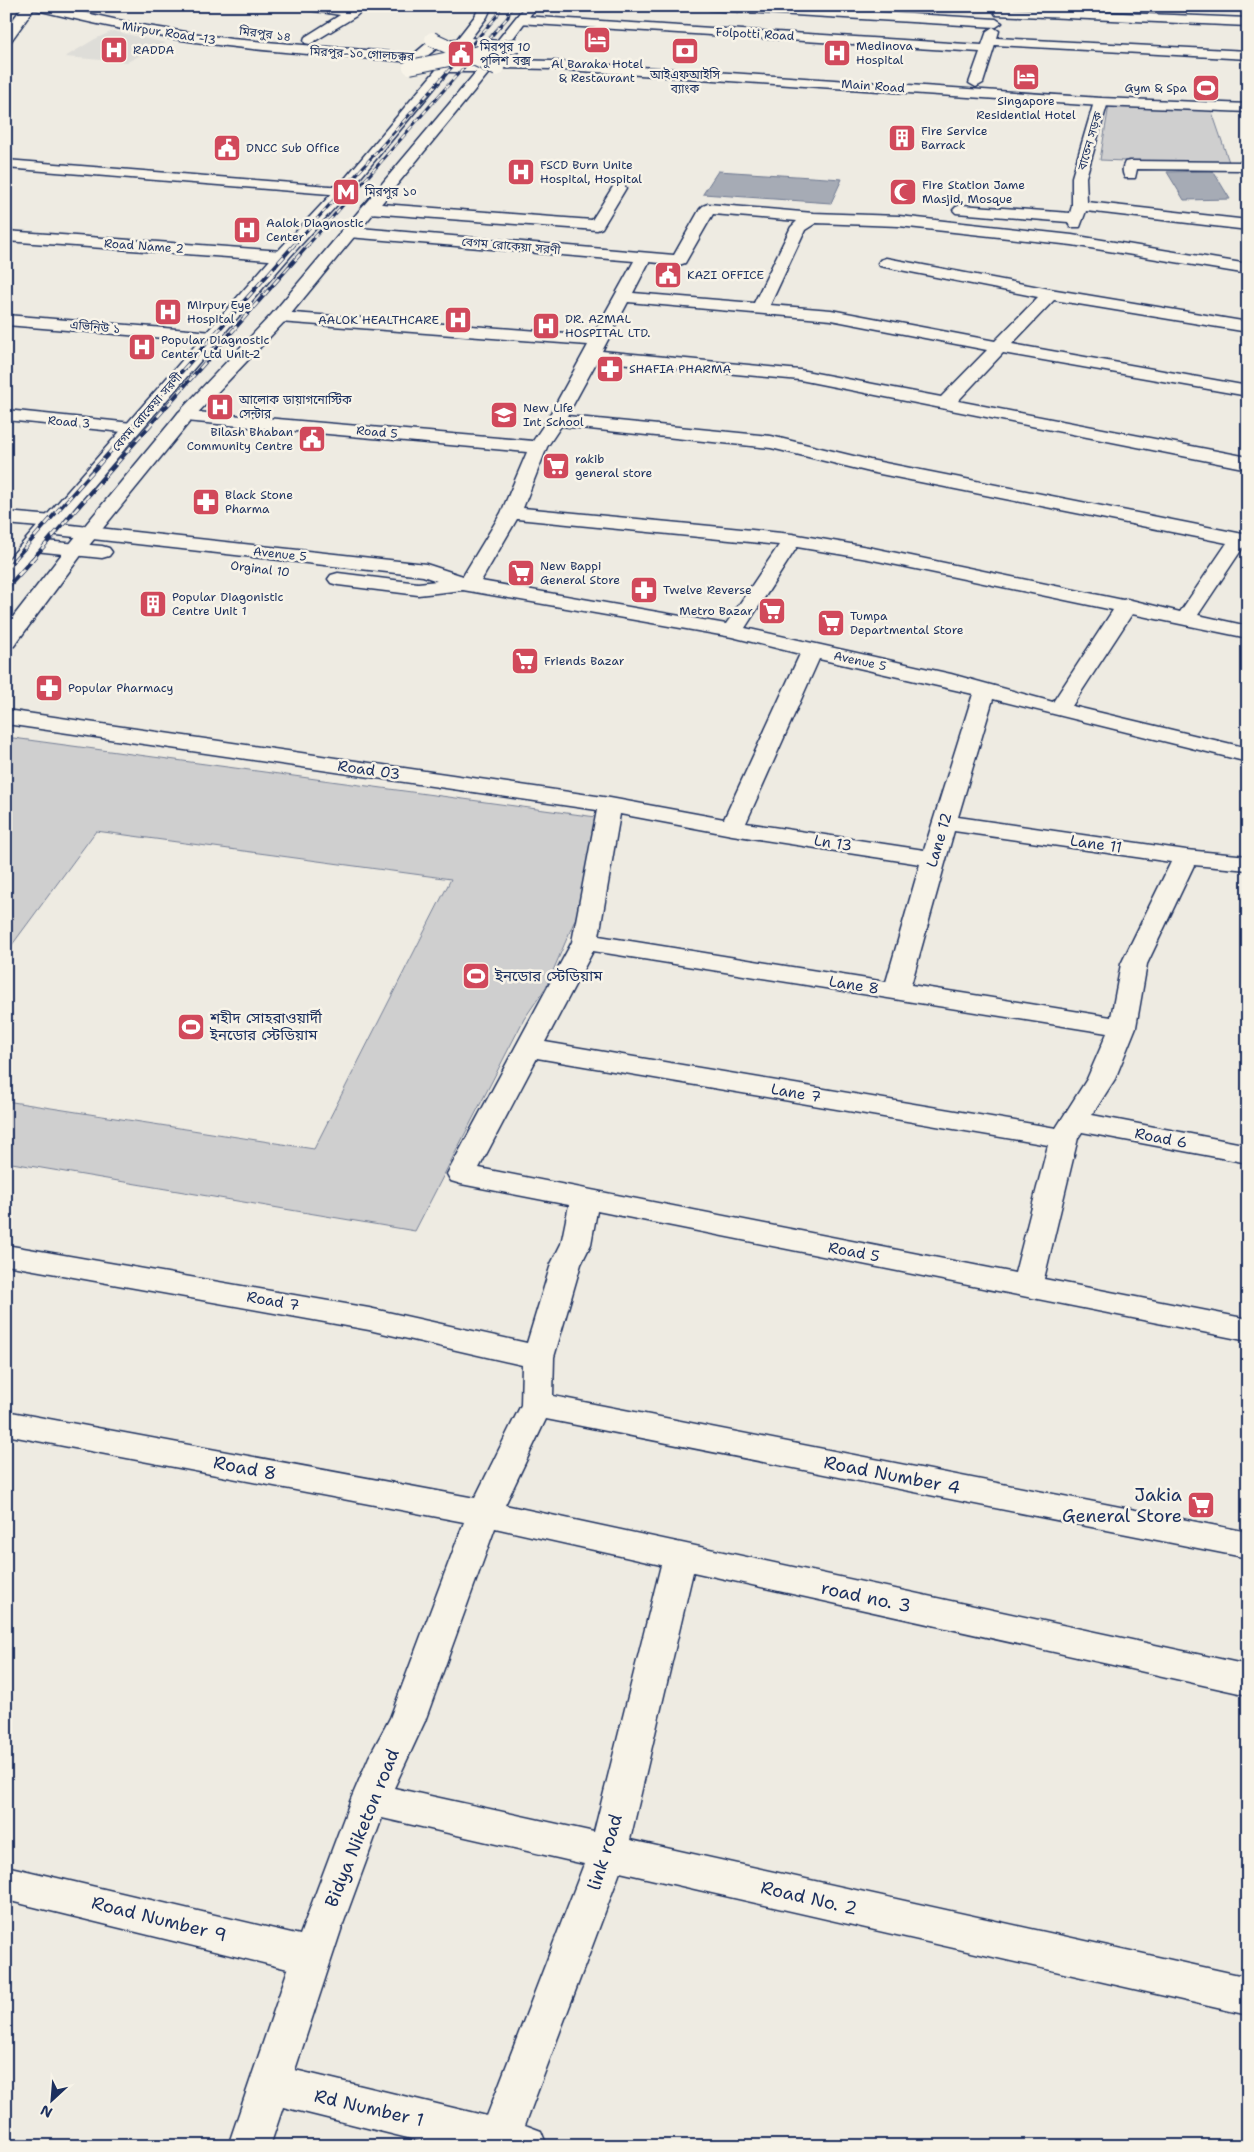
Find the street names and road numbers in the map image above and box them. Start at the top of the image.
street label: Mirpur Road -13 [121,18,217,48]
street label: মিরপুর ১৪ [237,23,292,45]
street label: Folpotti Road [715,24,795,44]
street label: মিরপুর-১০ গোলচক্কর [309,43,415,65]
street label: Main Road [841,76,906,96]
street label: বাতেন সড়ক [1074,110,1106,173]
street label: বেগম রোকেয়া সরণী [461,234,562,258]
street label: Road Name 2 [103,235,185,257]
street label: এভিনিউ ১ [69,317,121,337]
street label: বেগম রোকেয়া সরণী [108,369,186,455]
street label: Road 3 [47,412,91,432]
street label: Road 5 [356,422,398,442]
street label: Avenue 5 [252,543,308,565]
street label: Orginal 10 [229,557,291,581]
street label: Avenue 5 [832,648,888,674]
street label: Road 03 [336,756,402,784]
street label: Lane 12 [922,810,956,870]
street label: Ln 13 [813,830,853,856]
street label: Lane 11 [1069,830,1123,858]
street label: Lane 8 [827,971,881,999]
street label: Lane 7 [769,1079,823,1107]
street label: Road 6 [1133,1123,1189,1153]
street label: Road 5 [827,1237,881,1267]
street label: Road 7 [245,1287,301,1315]
street label: Road 8 [211,1450,279,1486]
street label: Road Number 4 [822,1450,962,1500]
street label: road no. 3 [819,1576,913,1618]
street label: Bidya Niketon road [319,1745,405,1911]
street label: link road [582,1811,628,1893]
street label: Road No. 2 [758,1875,860,1921]
street label: Road Number 9 [89,1891,229,1947]
street label: Rd Number 1 [312,2084,426,2132]

